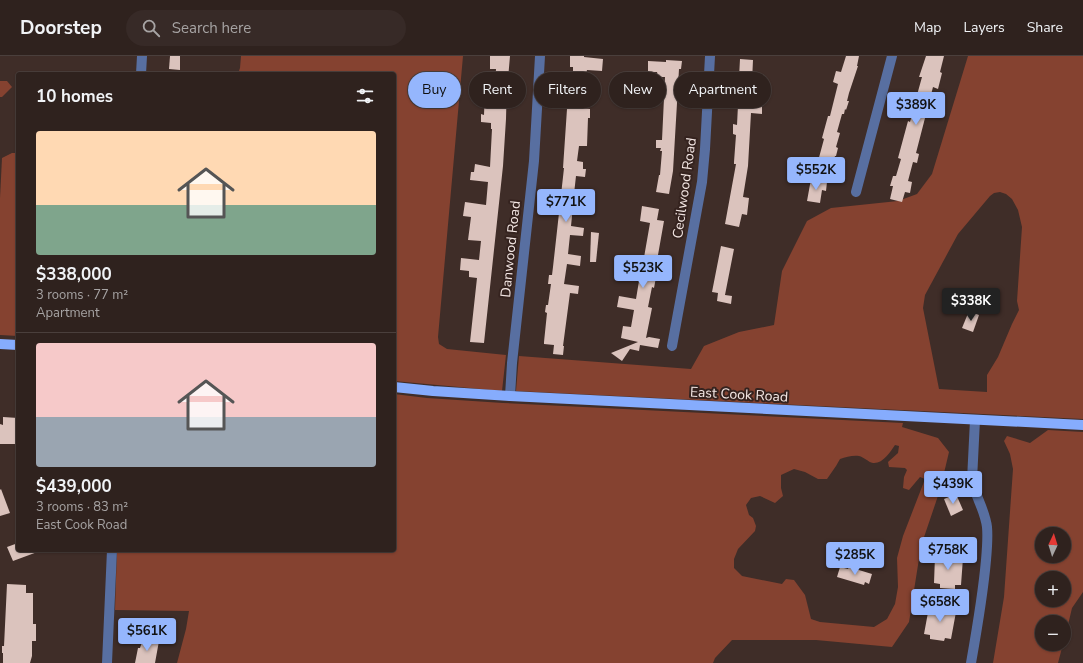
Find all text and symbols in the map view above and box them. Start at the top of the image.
search box [126,10,406,46]
text: Doorstep [20,15,102,41]
icon: search [140,17,162,39]
text: Search here [172,18,251,38]
text: Map [914,18,941,37]
text: Layers [963,18,1005,37]
text: Share [1027,18,1063,37]
chip: Buy [408,72,461,108]
chip: Rent [469,72,526,108]
chip: Filters [534,72,601,108]
chip: New [609,72,666,108]
chip: Apartment [674,72,771,108]
text: 10 homes [36,85,113,108]
icon: filters [354,85,376,107]
pin: $389K [888,92,944,126]
text: $389K [896,96,936,114]
street label: Cecilwood Road [668,136,701,240]
icon: home [170,157,242,229]
pin: $552K [788,157,844,191]
text: $552K [796,161,836,179]
pin: $771K [538,189,594,223]
text: $771K [546,193,586,211]
street label: Danwood Road [496,200,525,298]
pin: $523K [615,255,671,289]
text: $523K [623,259,663,277]
text: $338,000 [36,263,112,286]
text: 3 rooms · 77 m² [36,286,128,304]
pin: $338K [943,288,999,322]
text: $338K [951,292,991,310]
text: Apartment [36,304,99,322]
icon: home [170,369,242,441]
street label: East Cook Road [689,382,789,407]
pin: $439K [925,471,981,505]
text: $439,000 [36,475,112,498]
text: $439K [933,475,973,493]
text: 3 rooms · 83 m² [36,498,128,516]
text: East Cook Road [36,516,127,534]
north arrow [1035,527,1071,563]
map controls [1035,527,1071,651]
pin: $758K [920,537,976,571]
text: $758K [928,541,968,559]
pin: $285K [827,542,883,576]
text: $285K [835,546,875,564]
button: + [1035,571,1071,607]
pin: $658K [912,589,968,623]
text: $658K [920,593,960,611]
button: − [1035,615,1071,651]
pin: $561K [119,618,175,652]
text: $561K [127,622,167,640]

